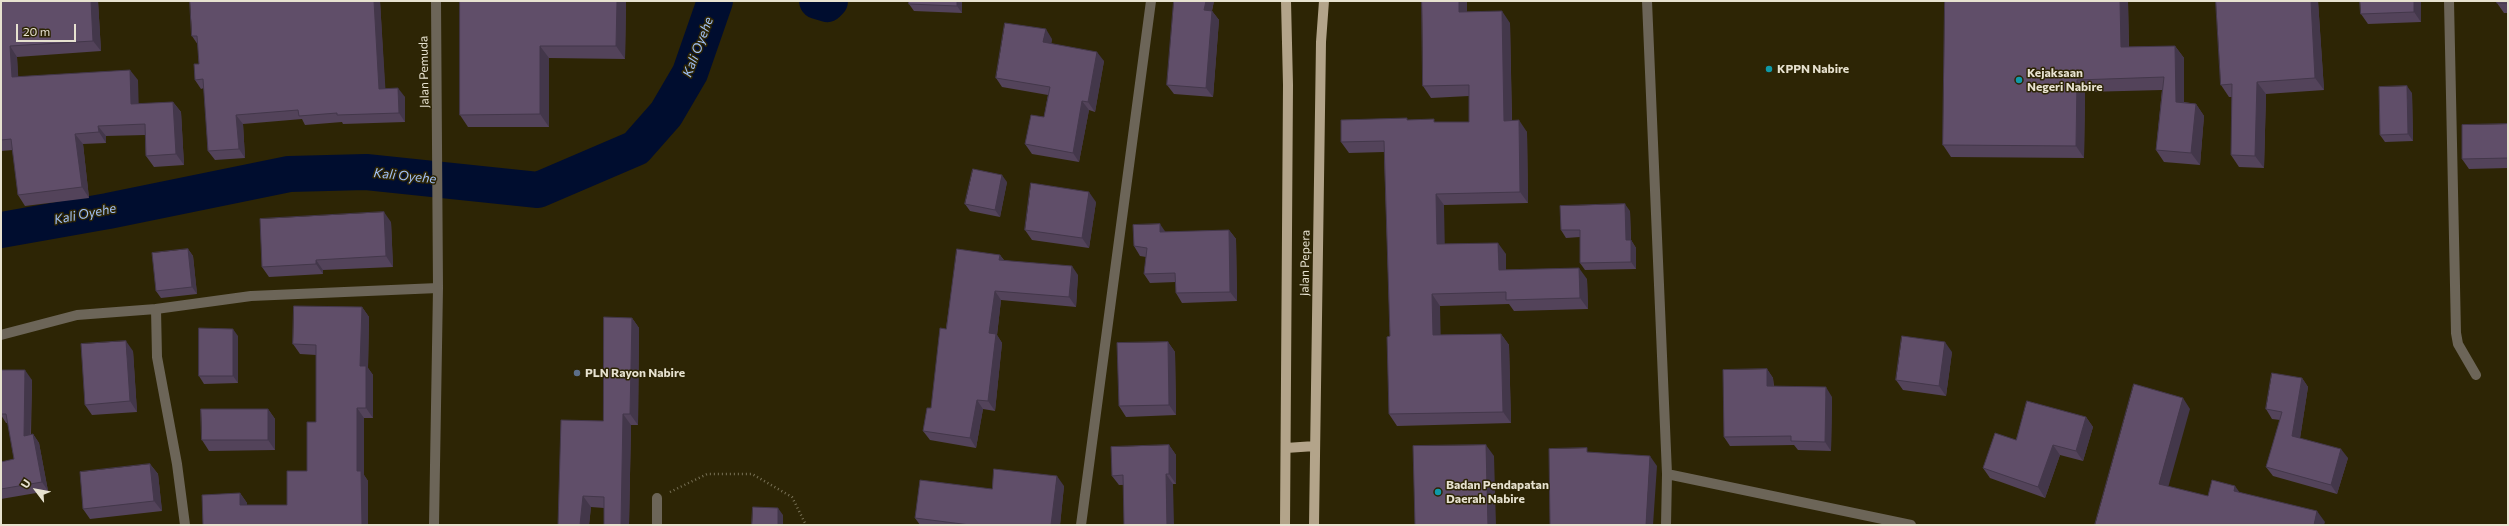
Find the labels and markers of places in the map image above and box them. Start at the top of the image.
place label: KPPN Nabire [1777,62,1849,76]
marker: KPPN Nabire [1764,64,1774,74]
place label: Kejaksaan Negeri Nabire [2027,66,2103,94]
marker: Kejaksaan Negeri Nabire [2014,75,2024,85]
place label: PLN Rayon Nabire [585,366,685,380]
marker: PLN Rayon Nabire [572,368,582,378]
place label: Badan Pendapatan Daerah Nabire [1446,478,1549,506]
marker: Badan Pendapatan Daerah Nabire [1433,487,1443,497]

